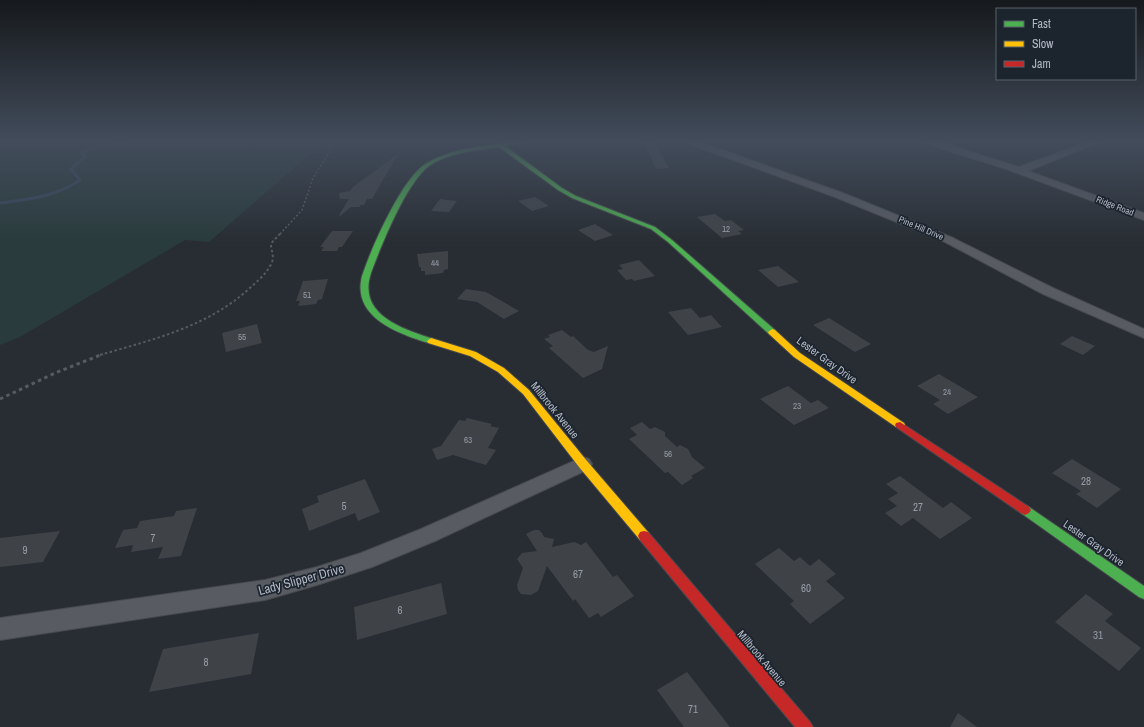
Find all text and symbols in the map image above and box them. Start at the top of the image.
legend [996,8,1136,80]
text: Fast [1032,16,1051,32]
text: Slow [1032,36,1054,52]
text: Jam [1032,56,1051,72]
street label: Ridge Road [1094,193,1136,219]
street label: Pine Hill Drive [897,213,945,243]
house number: 12 [722,223,730,235]
house number: 44 [431,257,439,269]
house number: 51 [303,289,311,301]
house number: 55 [238,331,246,343]
street label: Lester Gray Drive [794,333,860,387]
street label: Millbrook Avenue [528,379,582,441]
house number: 24 [943,386,951,398]
house number: 23 [793,400,801,412]
house number: 63 [464,434,472,446]
house number: 56 [664,448,672,460]
house number: 28 [1081,474,1091,488]
house number: 5 [341,499,347,513]
house number: 27 [913,500,923,514]
street label: Lester Gray Drive [1061,517,1127,569]
house number: 7 [150,531,156,545]
house number: 9 [22,543,28,557]
street label: Lady Slipper Drive [256,560,346,599]
house number: 67 [573,567,583,581]
house number: 60 [801,581,811,595]
house number: 6 [397,603,403,617]
street label: Millbrook Avenue [734,627,790,689]
house number: 31 [1093,628,1103,642]
house number: 8 [203,655,209,669]
house number: 71 [688,702,698,716]

